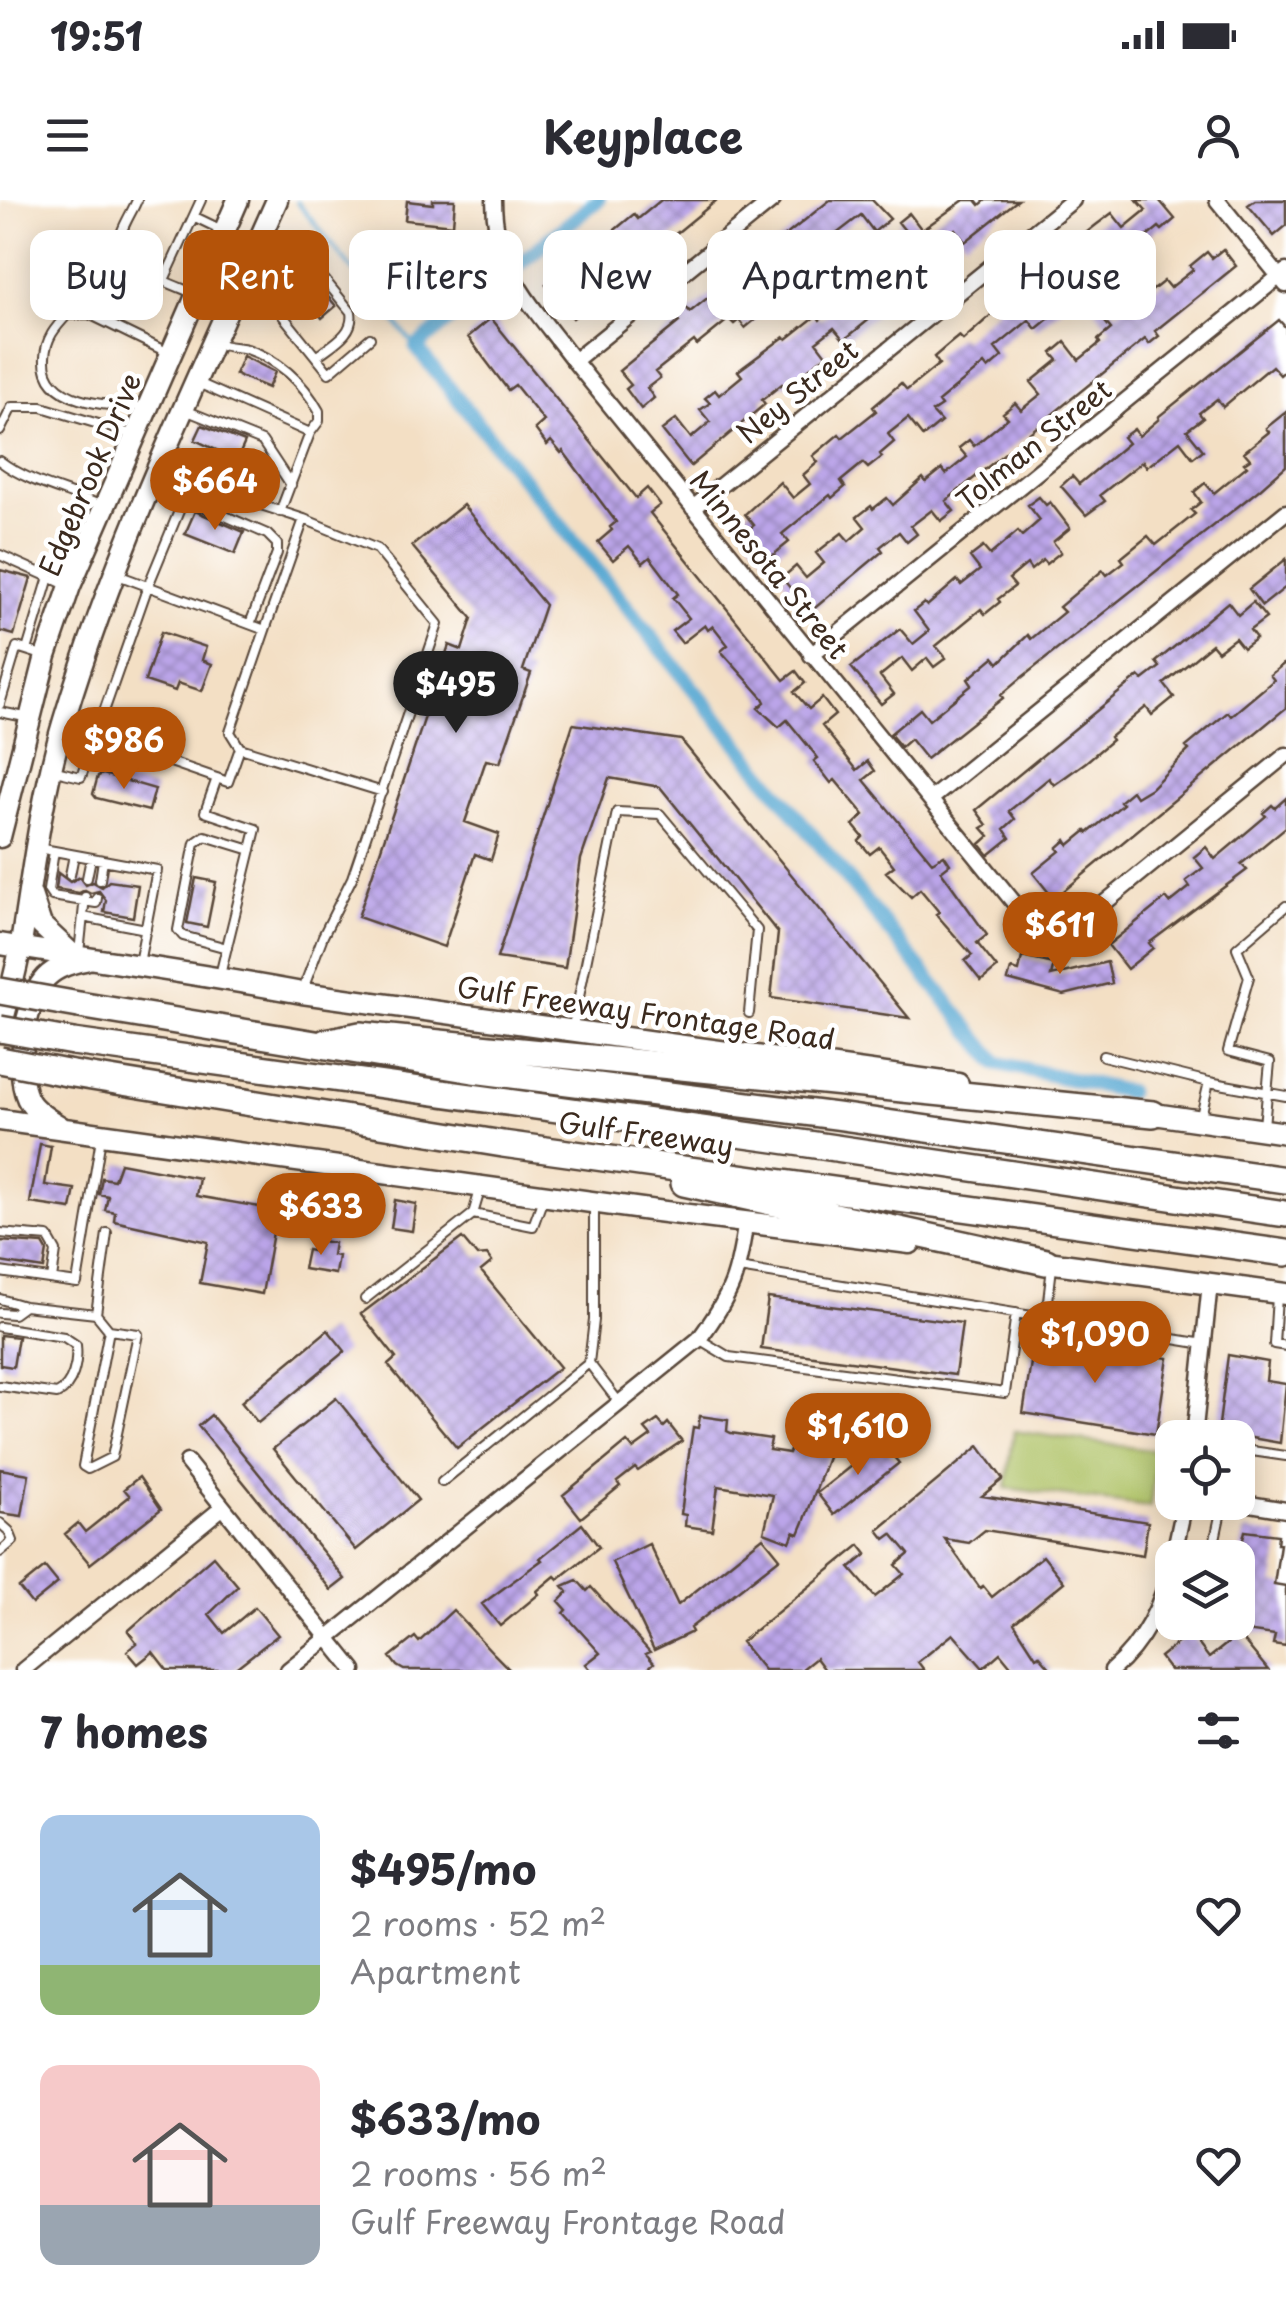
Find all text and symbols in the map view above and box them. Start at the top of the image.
text: 19:51 [50,7,143,64]
text: Keyplace [543,101,743,169]
icon: menu [40,108,95,163]
icon: person [1191,108,1246,163]
chip: Buy [30,230,163,320]
chip: Rent [183,230,329,320]
chip: Filters [349,230,523,320]
chip: New [543,230,687,320]
chip: Apartment [707,230,964,320]
chip: House [984,230,1156,320]
street label: Ney Street [727,329,867,453]
street label: Edgebrook Drive [27,366,151,582]
street label: Tolman Street [946,368,1120,520]
pin: $664 [156,448,274,533]
text: $664 [172,456,258,504]
street label: Minnesota Street [680,460,860,668]
pin: $495 [397,651,515,736]
text: $495 [415,659,497,707]
pin: $986 [65,707,183,792]
text: $986 [84,715,164,763]
pin: $611 [1001,892,1119,977]
text: $611 [1025,900,1095,948]
street label: Gulf Freeway Frontage Road [454,964,838,1060]
street label: Gulf Freeway [556,1099,736,1167]
pin: $633 [262,1173,380,1258]
text: $633 [279,1181,363,1229]
pin: $1,090 [1014,1301,1176,1386]
text: $1,090 [1040,1309,1150,1357]
pin: $1,610 [777,1393,939,1478]
text: $1,610 [807,1401,909,1449]
map controls [1155,1420,1255,1640]
button: locate [1155,1420,1255,1520]
button: layers [1155,1540,1255,1640]
text: 7 homes [40,1699,208,1762]
icon: filters [1191,1703,1246,1758]
text: $495/mo [350,1836,536,1899]
icon: home [120,1855,240,1975]
icon: heart [1191,1888,1246,1943]
text: 2 rooms · 52 m² [350,1899,606,1947]
text: Apartment [350,1947,521,1995]
text: $633/mo [350,2086,541,2149]
icon: home [120,2105,240,2225]
icon: heart [1191,2138,1246,2193]
text: 2 rooms · 56 m² [350,2149,607,2197]
text: Gulf Freeway Frontage Road [350,2197,786,2245]

